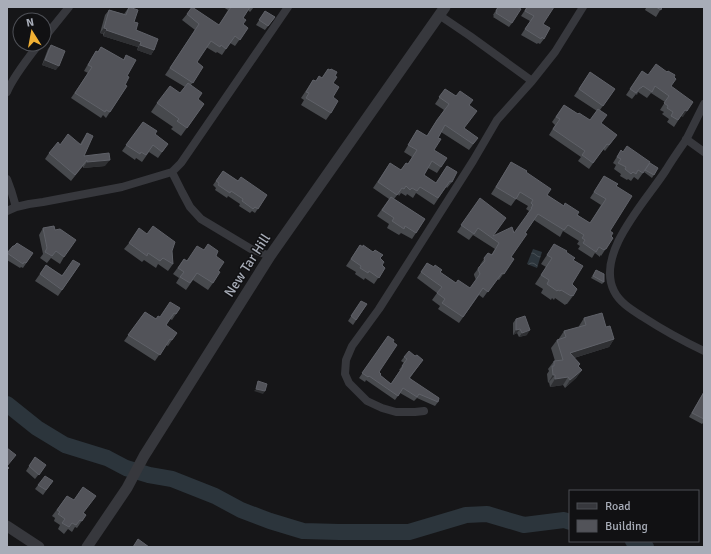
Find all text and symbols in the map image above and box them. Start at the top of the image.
north arrow [12,12,52,52]
text: N [25,16,35,30]
street label: New Tar Hill [221,230,274,300]
legend [569,490,699,542]
text: Road [605,499,631,514]
text: Building [605,519,648,534]

